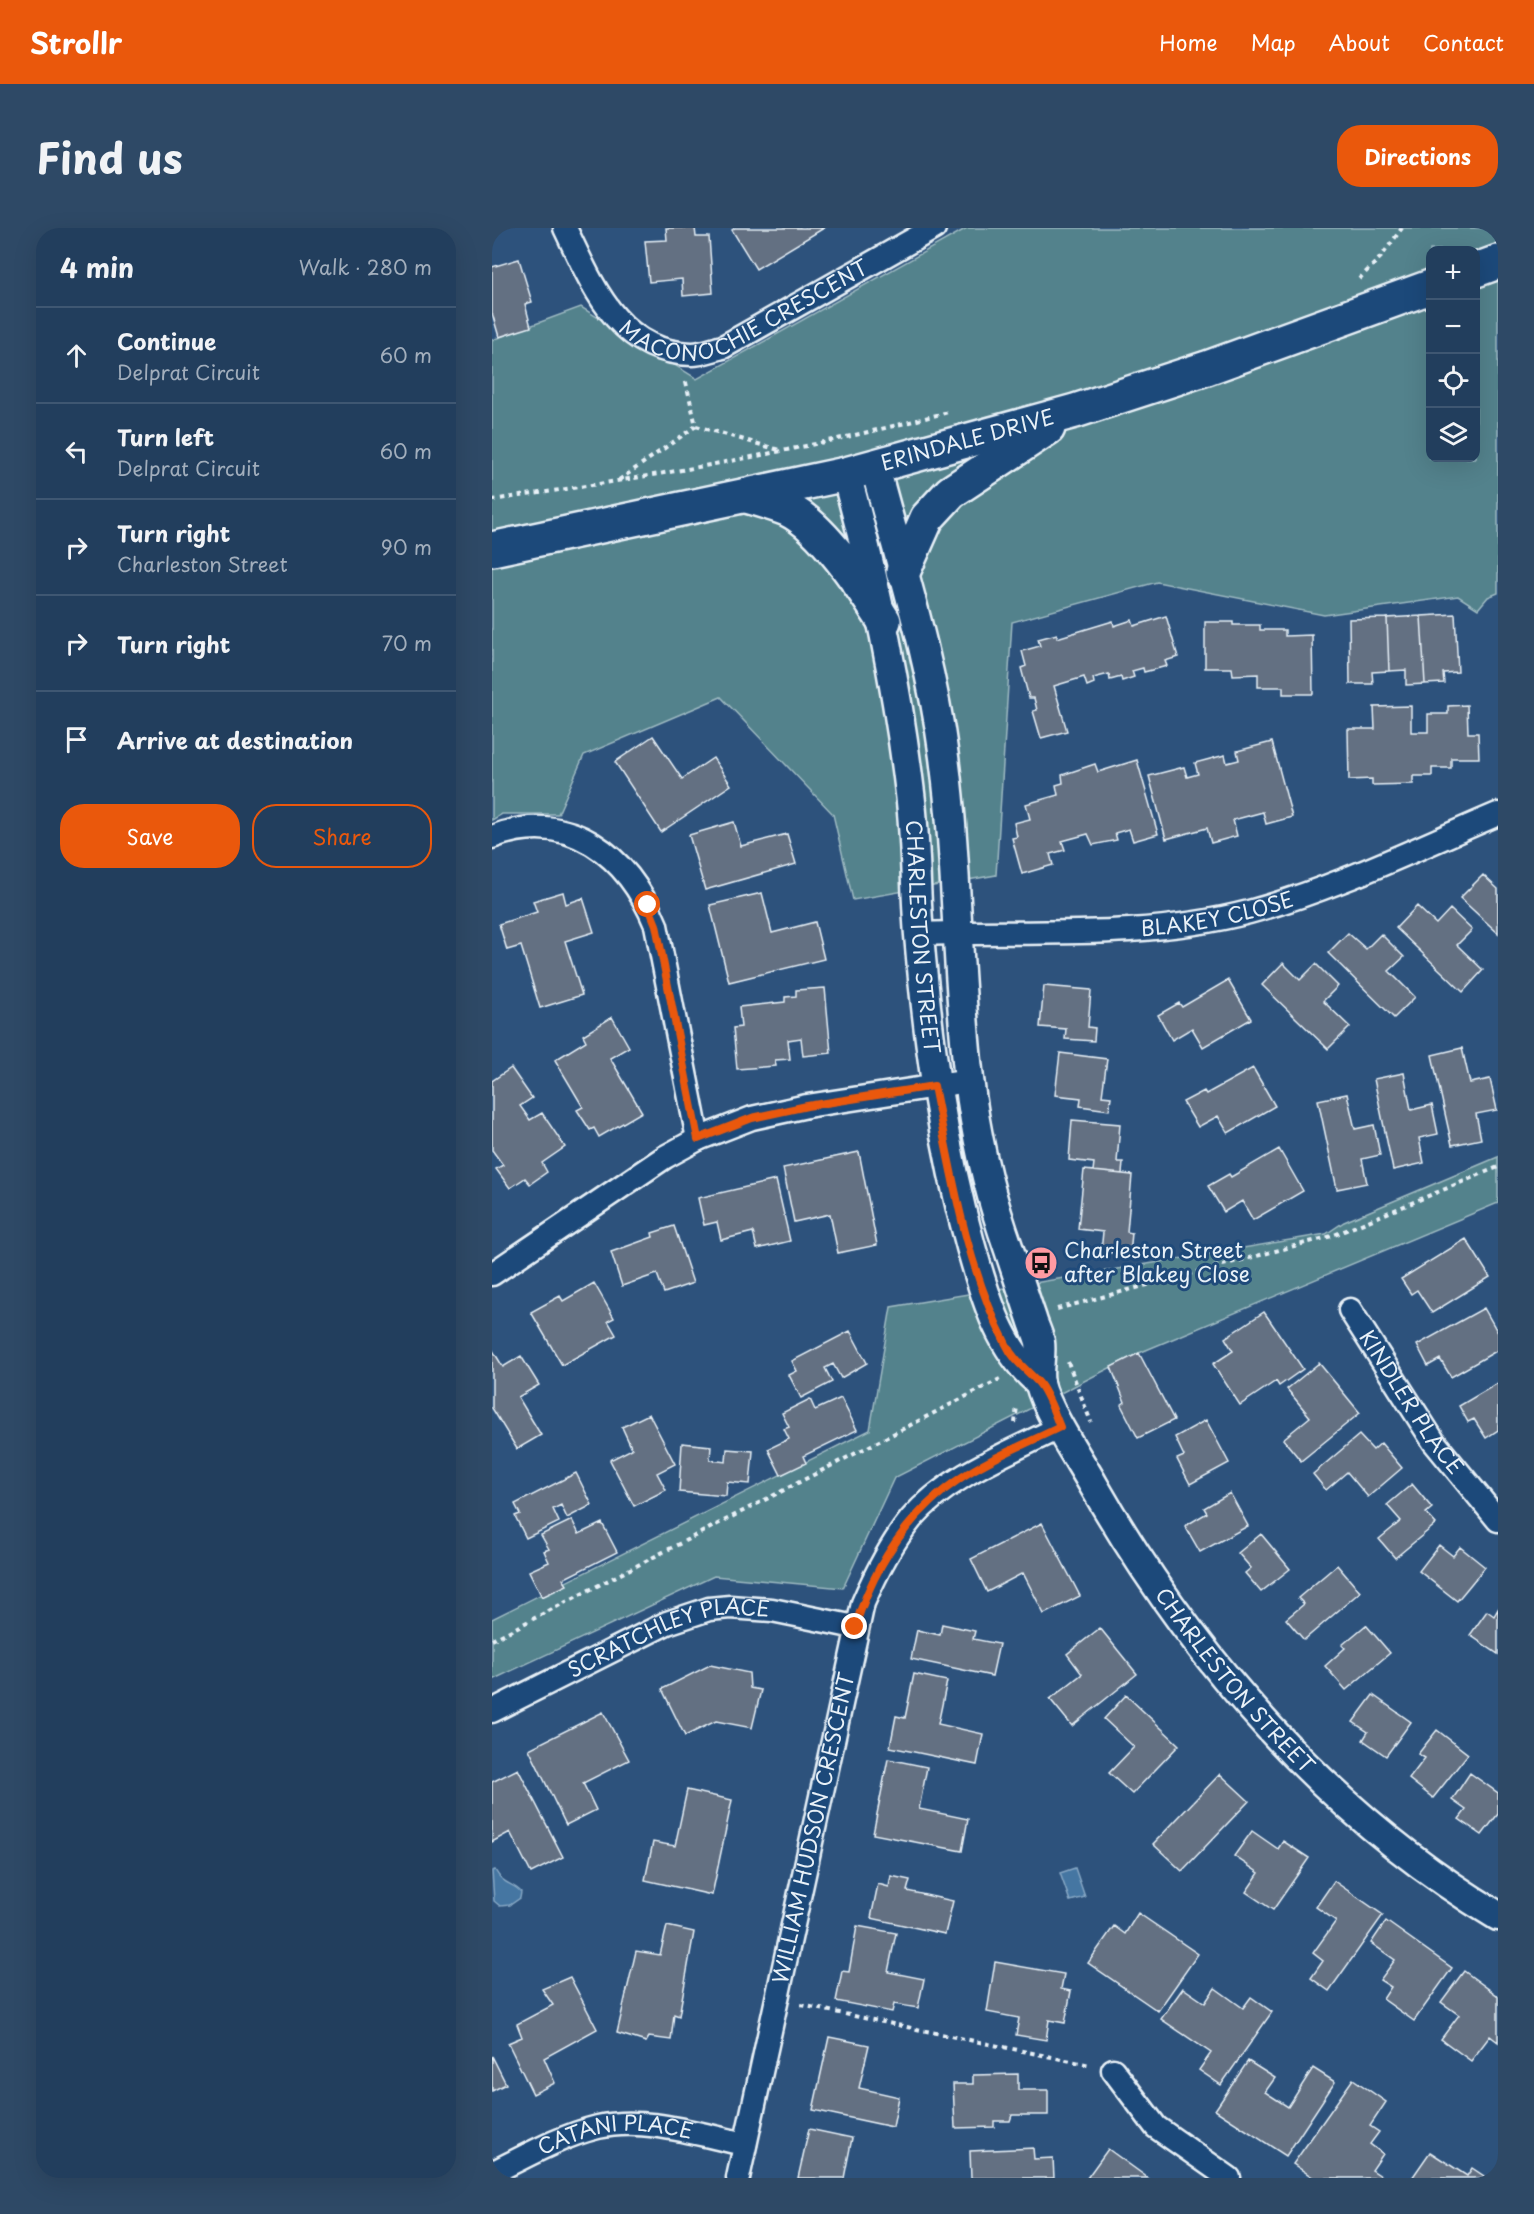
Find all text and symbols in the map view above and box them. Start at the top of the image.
text: Strollr [30,21,122,64]
text: Home [1159,26,1218,58]
text: Map [1251,26,1296,58]
text: About [1329,26,1390,58]
text: Contact [1423,26,1504,58]
text: Find us [36,125,183,188]
button: Directions [1337,125,1498,187]
map controls [1426,246,1480,462]
button: + [1426,246,1480,300]
text: 4 min [60,248,134,287]
street label: MACONOCHIE CRESCENT [613,250,874,368]
text: Walk · 280 m [299,252,432,282]
button: − [1426,300,1480,354]
text: Continue [117,324,216,357]
icon: ahead [60,339,93,372]
text: 60 m [380,340,432,370]
button: locate [1426,354,1480,408]
text: Delprat Circuit [117,357,260,387]
street label: ERINDALE DRIVE [877,400,1057,478]
button: layers [1426,408,1480,462]
text: Turn left [117,420,214,453]
icon: left [60,435,93,468]
text: 60 m [380,436,432,466]
text: Delprat Circuit [117,453,260,483]
text: Turn right [117,516,230,549]
icon: right [60,531,93,564]
text: 90 m [381,532,432,562]
text: Charleston Street [117,549,288,579]
icon: right [60,627,93,660]
text: Turn right [117,627,230,660]
text: 70 m [382,628,432,658]
icon: arrive [60,723,93,756]
text: Arrive at destination [117,723,353,756]
button: Save [60,804,240,868]
button: Share [252,804,432,868]
street label: CHARLESTON STREET [899,819,950,1056]
street label: BLAKEY CLOSE [1139,881,1298,943]
route start [634,891,660,917]
place label: Charleston Street after Blakey Close [1064,1233,1250,1289]
bus stop icon: Charleston Street after Blakey Close [1023,1245,1059,1281]
street label: KINDLER PLACE [1353,1323,1472,1481]
street label: CHARLESTON STREET [1148,1580,1323,1780]
street label: SCRATCHLEY PLACE [562,1589,771,1684]
route end [841,1613,867,1639]
street label: WILLIAM HUDSON CRESCENT [763,1669,862,1986]
street label: CATANI PLACE [532,2106,696,2162]

